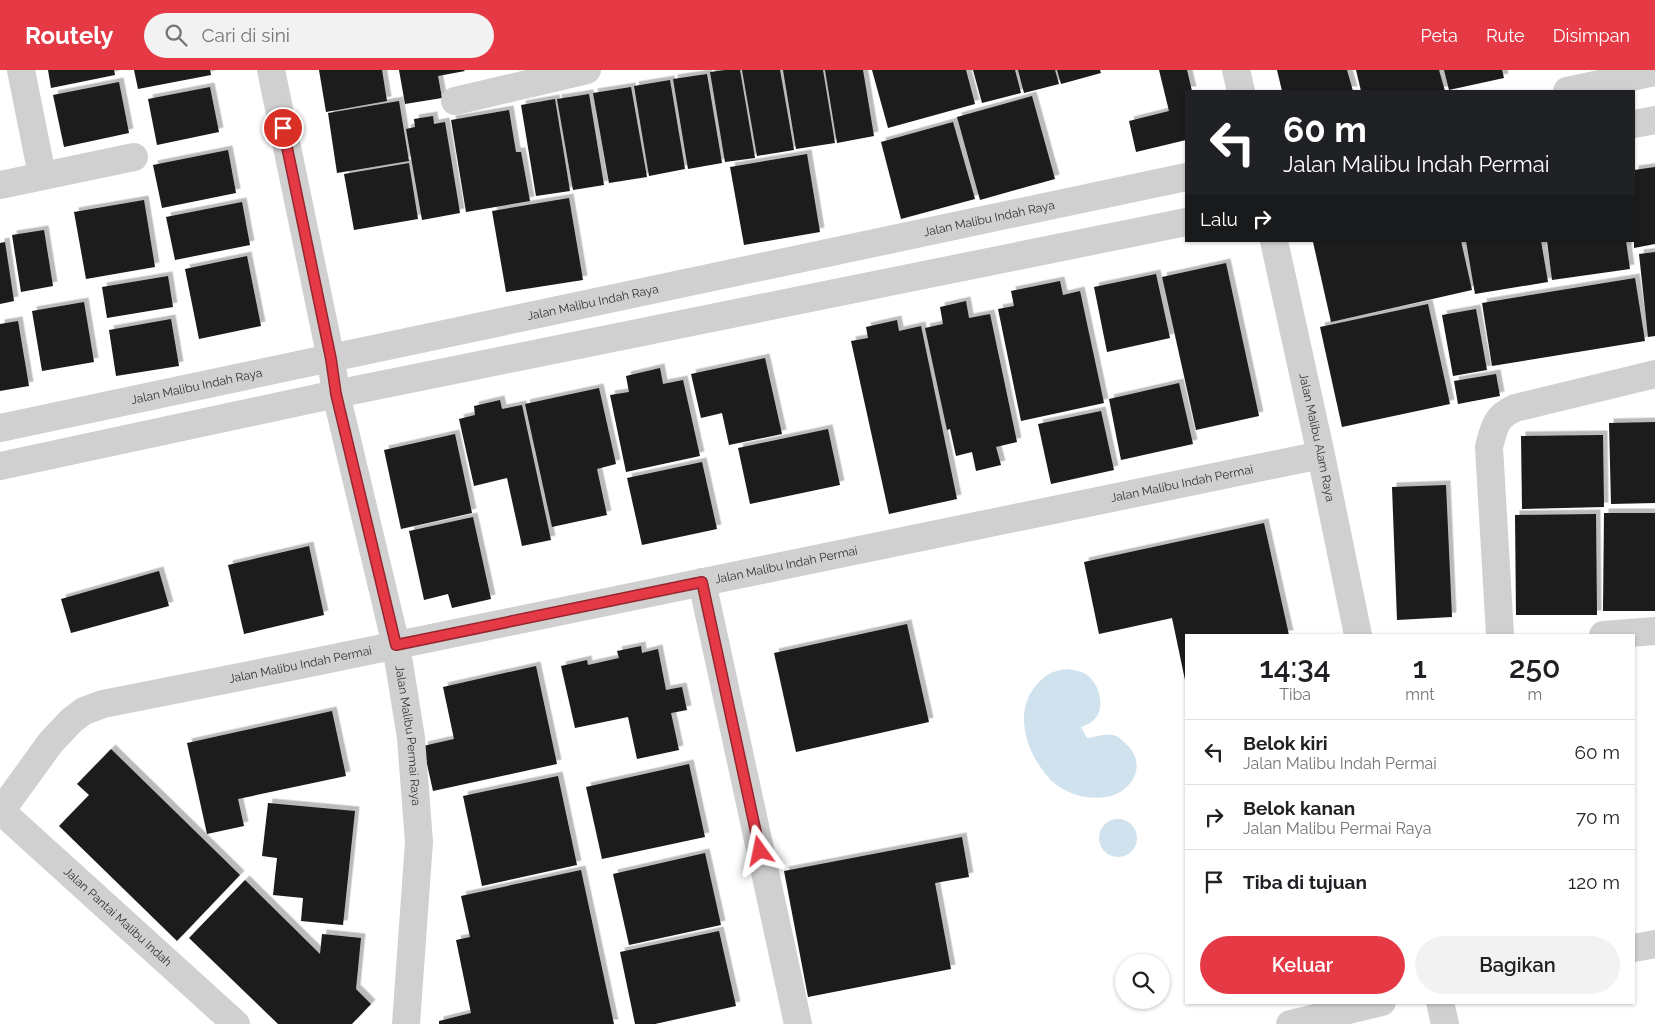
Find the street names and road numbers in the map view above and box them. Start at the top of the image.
street label: Jalan Malibu Indah Raya [922,198,1056,239]
street label: Jalan Malibu Indah Raya [526,282,660,323]
street label: Jalan Malibu Indah Raya [130,366,263,407]
street label: Jalan Malibu Alam Raya [1296,372,1337,503]
street label: Jalan Malibu Indah Permai [1109,462,1255,505]
street label: Jalan Malibu Indah Permai [713,544,859,587]
street label: Jalan Malibu Indah Permai [228,643,373,686]
street label: Jalan Malibu Permai Raya [392,664,423,806]
street label: Jalan Pantai Malibu Indah [61,864,175,969]

